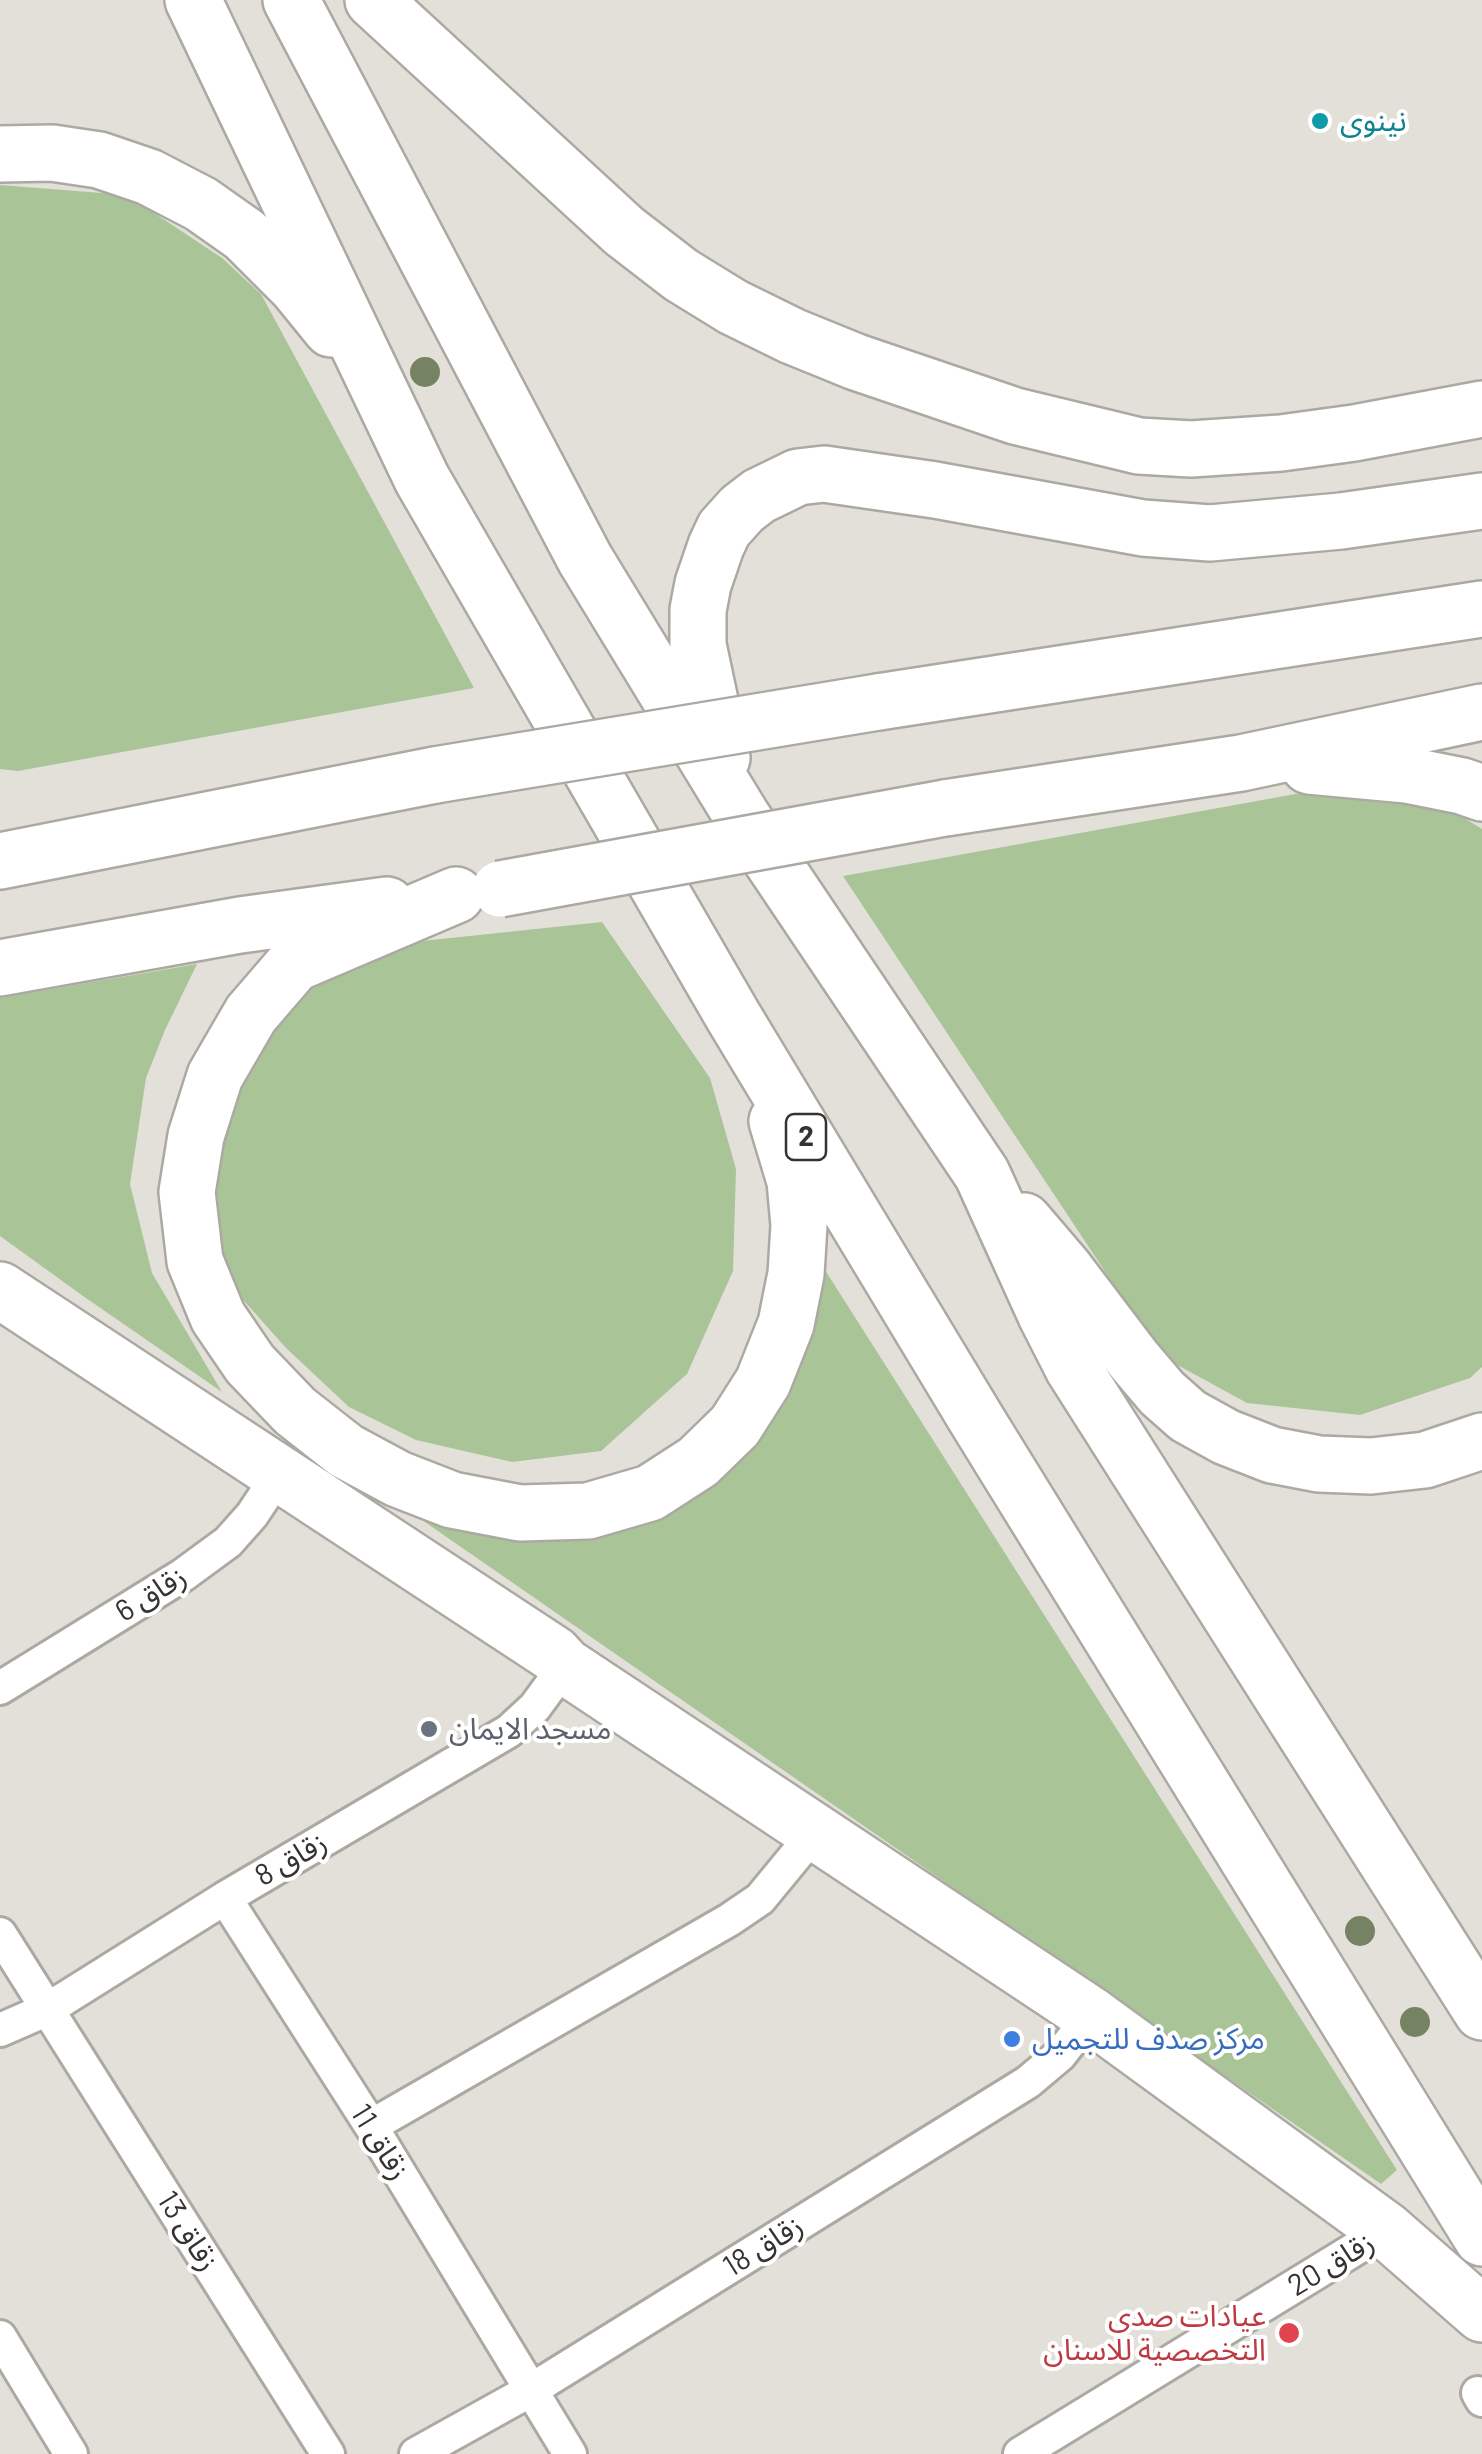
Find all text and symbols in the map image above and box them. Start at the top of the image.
place label: نينوى [1340,103,1407,139]
marker: نينوى [1309,110,1331,132]
road number: 2 [786,1114,826,1160]
street label: زقاق 6 [109,1558,193,1630]
place label: مسجد الايمان [449,1711,612,1747]
marker: مسجد الايمان [418,1718,440,1740]
street label: زقاق 8 [249,1824,333,1894]
place label: مركز صدف للتجميل [1032,2021,1265,2057]
marker: مركز صدف للتجميل [1001,2028,1023,2050]
street label: زقاق 11 [343,2097,417,2187]
street label: زقاق 13 [150,2184,226,2278]
street label: زقاق 18 [716,2208,810,2284]
street label: زقاق 20 [1281,2224,1381,2304]
place label: عيادات صدى التخصصية للاسنان [1043,2298,1266,2368]
marker: عيادات صدى التخصصية للاسنان [1276,2320,1302,2346]

